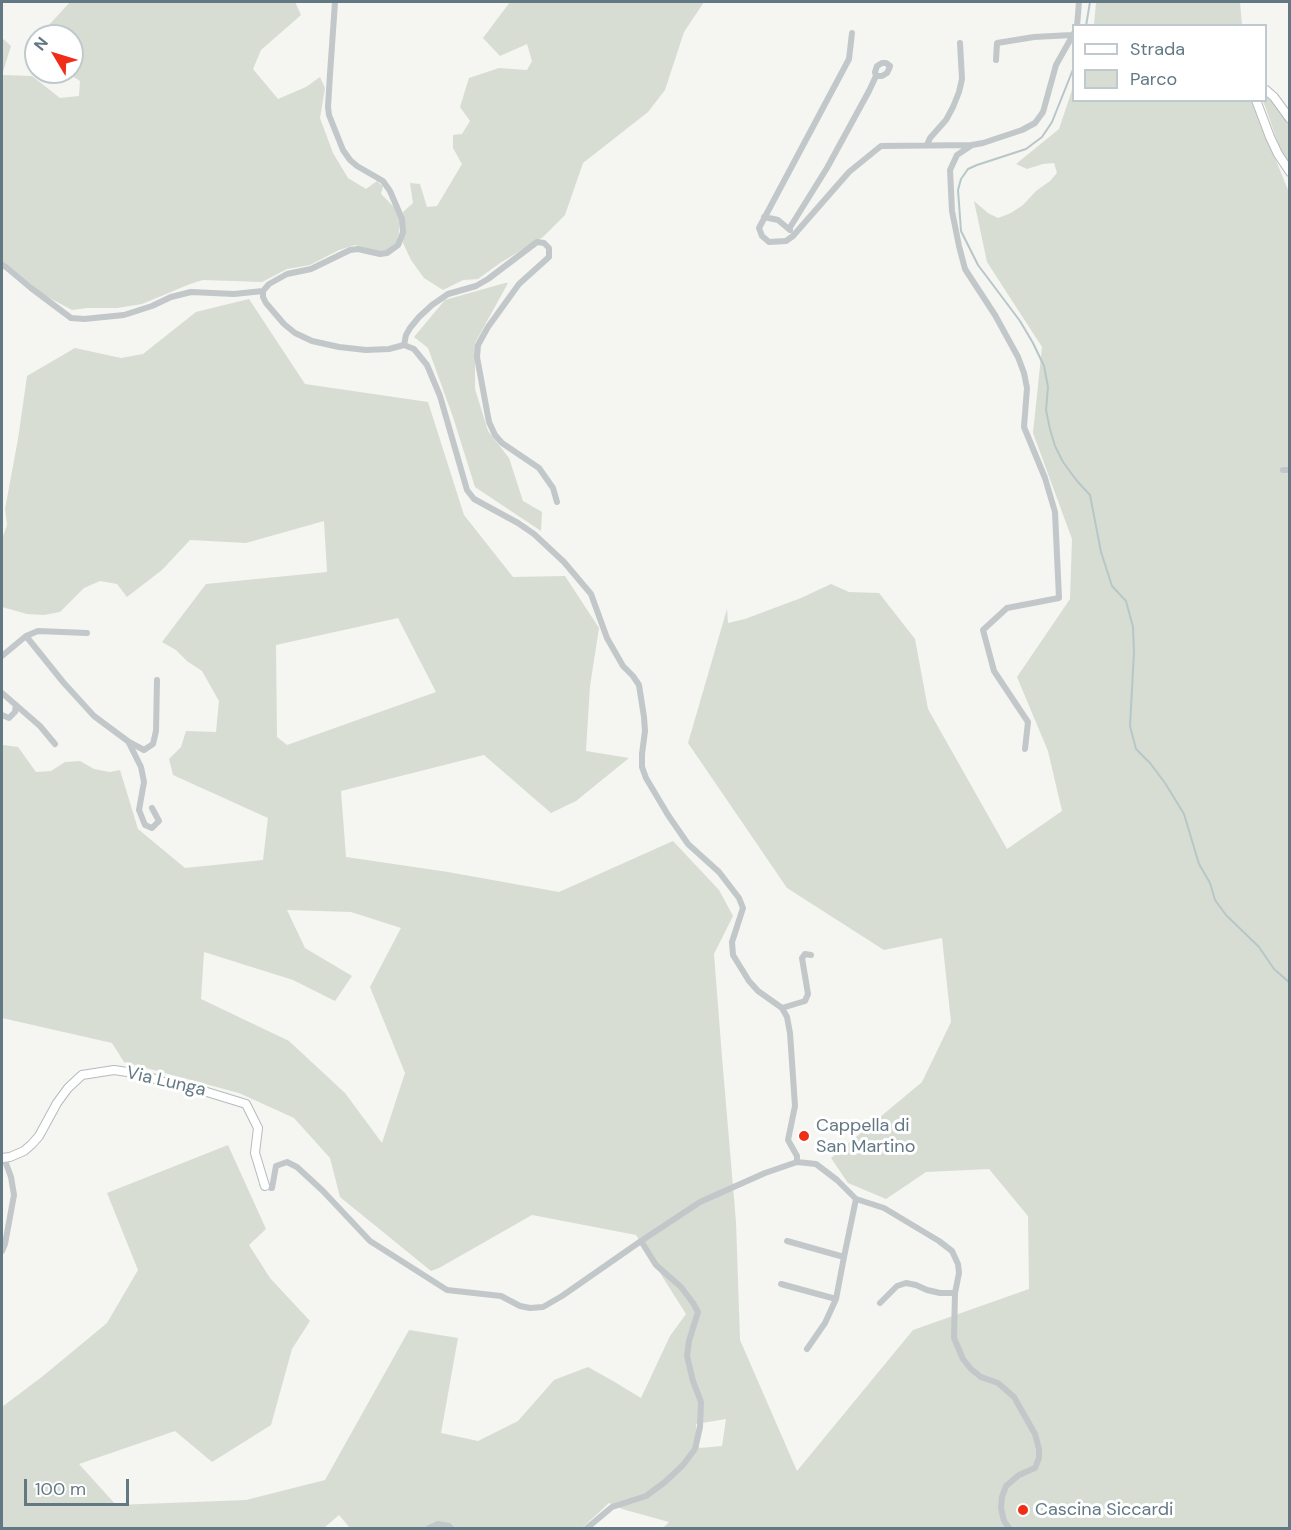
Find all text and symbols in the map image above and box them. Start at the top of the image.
north arrow [24,24,84,84]
legend [1072,24,1267,102]
text: N [29,33,53,55]
text: Strada [1130,37,1185,61]
text: Parco [1130,67,1177,91]
street label: Via Lunga [124,1062,208,1102]
place label: Cappella di San Martino [816,1115,915,1158]
marker: Cappella di San Martino [797,1129,811,1143]
scale bar [27,1467,132,1505]
text: 100 m [35,1477,86,1501]
place label: Cascina Siccardi [1035,1499,1173,1521]
marker: Cascina Siccardi [1016,1503,1030,1517]

